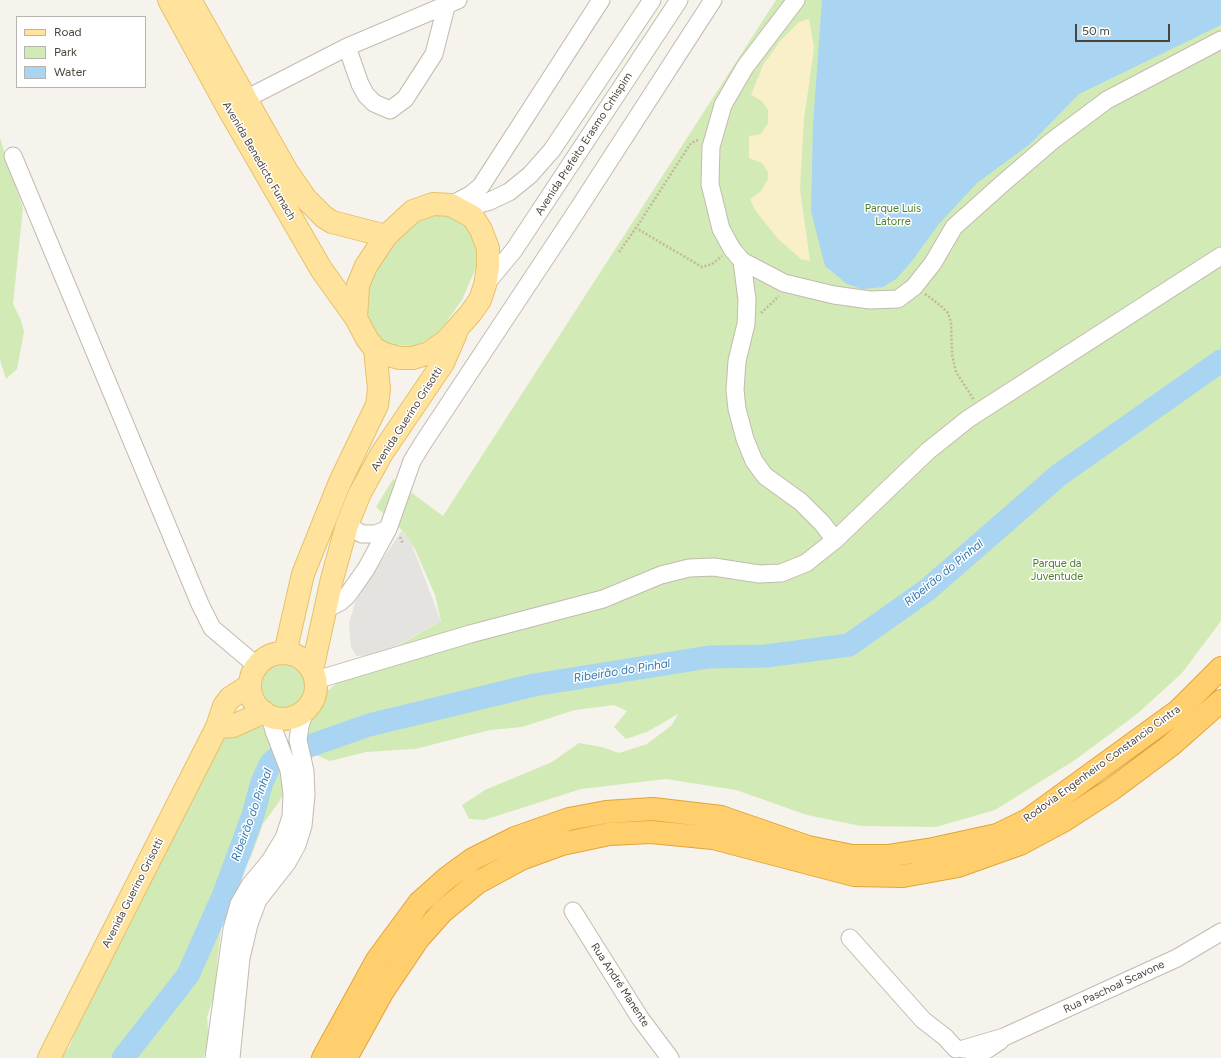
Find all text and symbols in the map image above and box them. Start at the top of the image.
legend [16,16,146,88]
scale bar [1077,16,1172,42]
text: 50 m [1082,24,1110,38]
text: Road [54,25,82,39]
text: Park [54,45,77,59]
text: Water [54,65,86,79]
street label: Avenida Prefeito Erasmo Crhispim [533,70,635,218]
street label: Avenida Benedicto Fumach [220,99,298,223]
park label: Parque Luis Latorre [865,202,921,228]
street label: Avenida Guerino Grisotti [368,365,446,473]
water label: Ribeirão do Pinhal [902,537,986,609]
park label: Parque da Juventude [1031,557,1083,583]
water label: Ribeirão do Pinhal [573,656,671,686]
street label: Rodovia Engenheiro Constancio Cintra [1021,703,1183,825]
water label: Ribeirão do Pinhal [229,767,275,863]
street label: Avenida Guerino Grisotti [100,836,166,950]
street label: Rua André Manente [588,941,652,1029]
street label: Rua Paschoal Scavone [1061,958,1167,1016]

